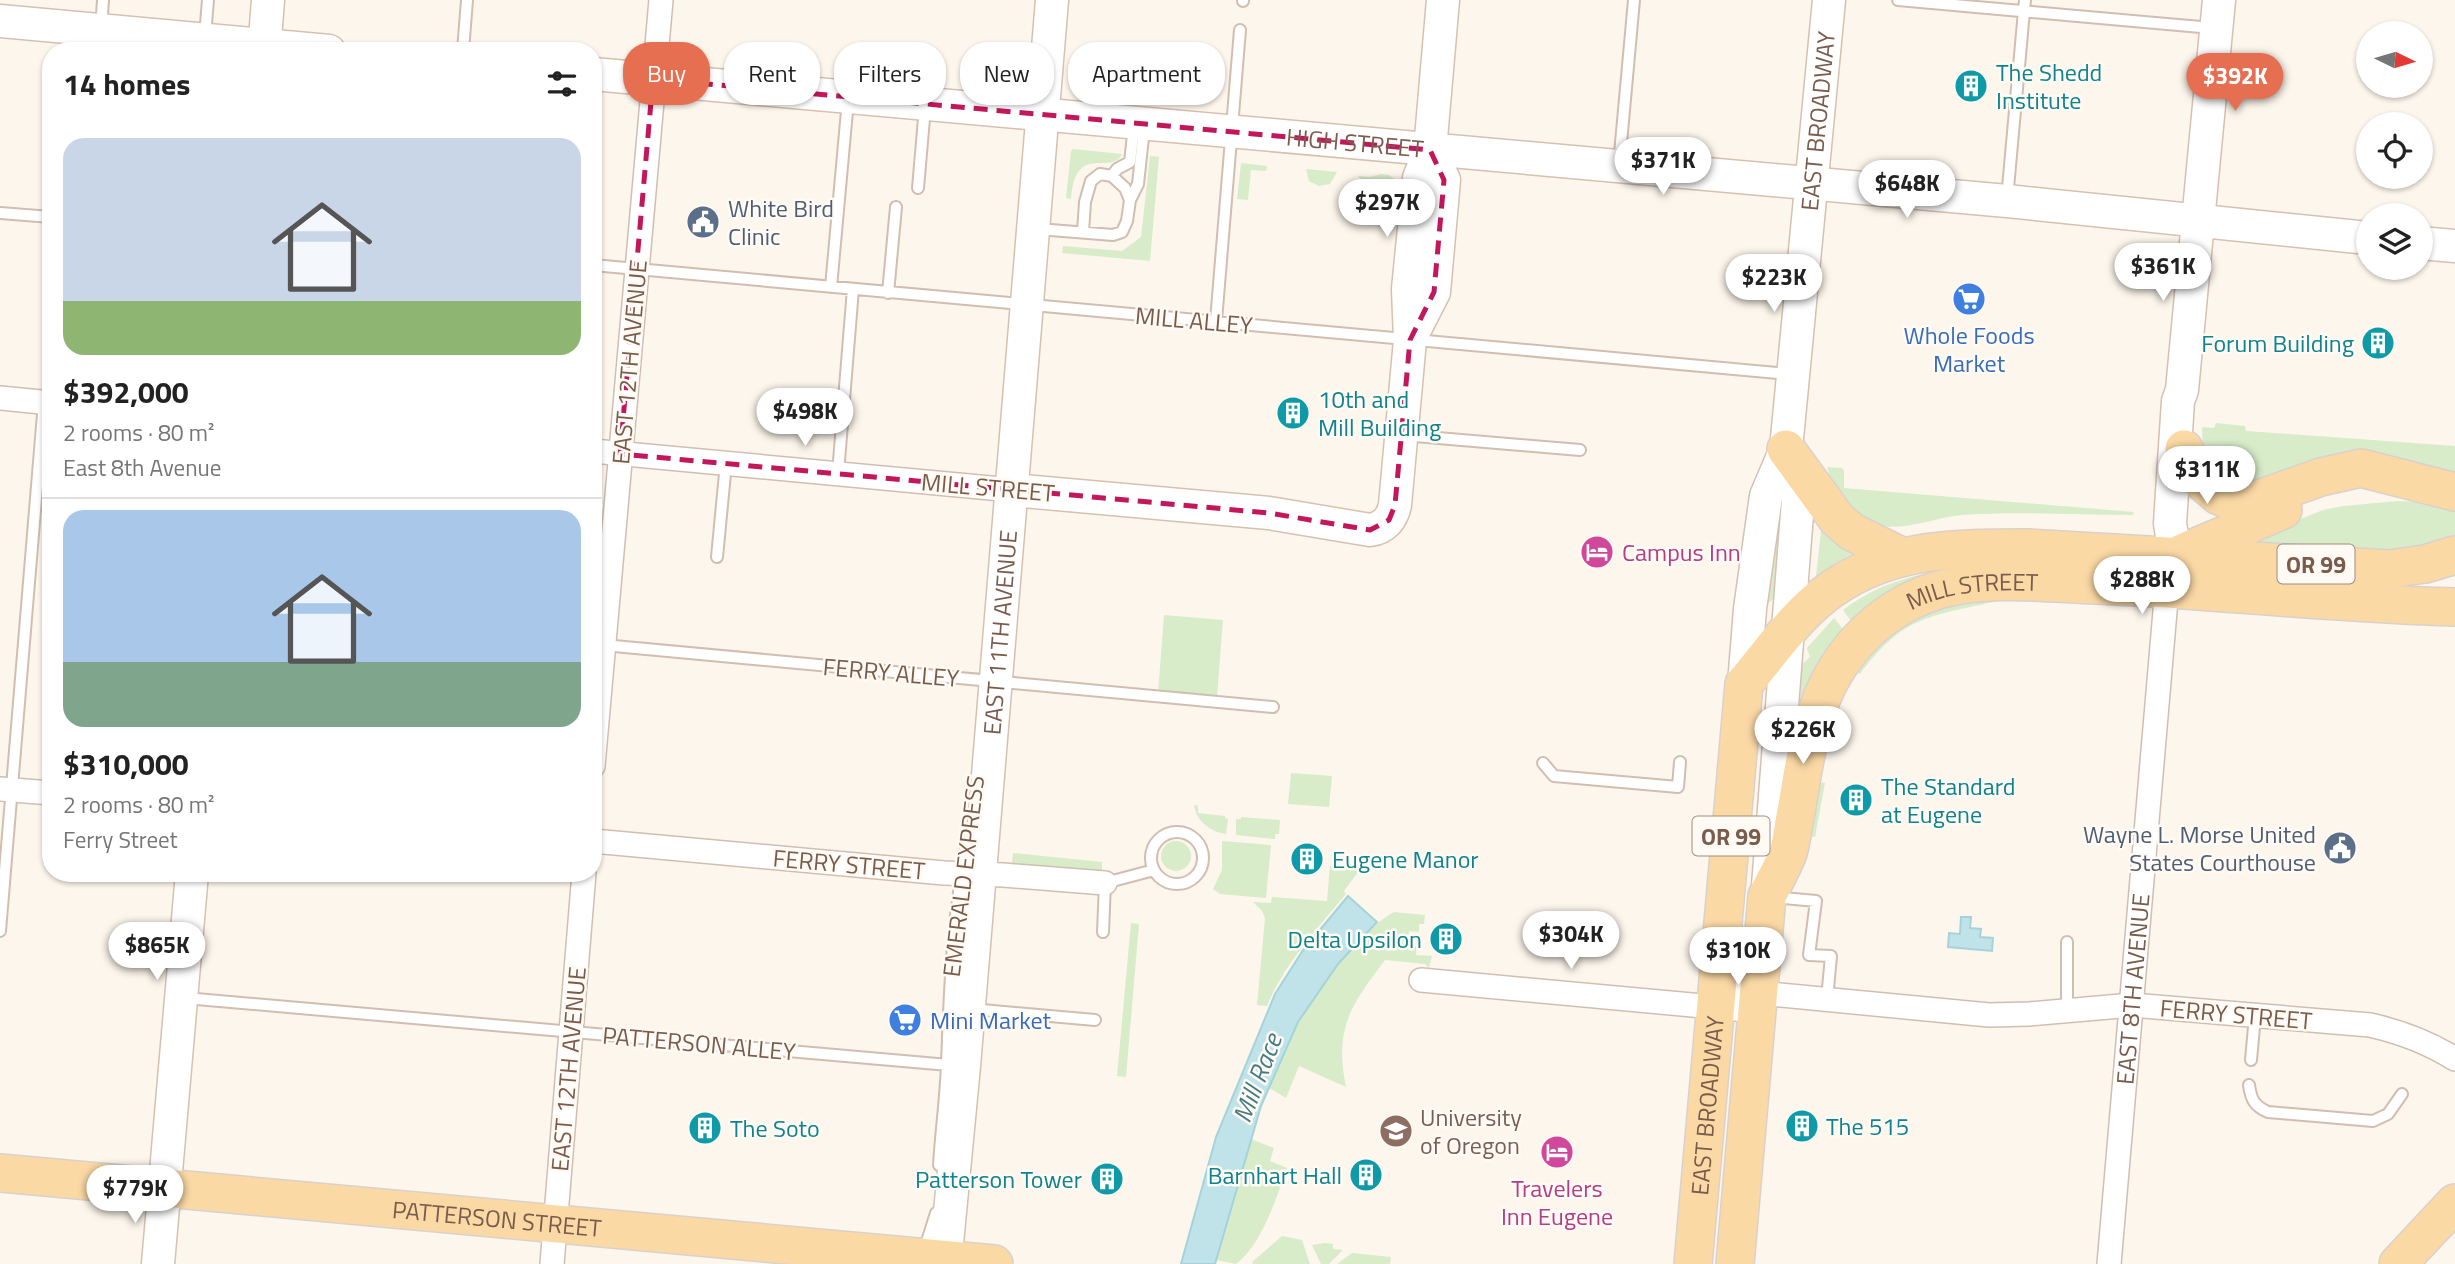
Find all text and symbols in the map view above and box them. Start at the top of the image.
north arrow [2356,21,2432,98]
map controls [2356,21,2433,280]
street label: EAST BROADWAY [1791,30,1844,212]
chip: Buy [623,42,710,105]
chip: Rent [724,42,820,105]
chip: Filters [834,42,946,105]
chip: New [960,42,1054,105]
chip: Apartment [1068,42,1225,105]
place label: The Shedd Institute [1996,54,2102,118]
pin: $392K [2186,54,2284,113]
text: $392K [2202,58,2268,93]
text: 14 homes [63,61,190,107]
icon: filters [543,65,581,103]
building icon: The Shedd Institute [1952,67,1990,105]
button: locate [2356,112,2433,189]
street label: HIGH STREET [1285,118,1426,167]
pin: $371K [1614,138,1712,197]
text: $371K [1630,142,1696,177]
pin: $648K [1858,160,1956,220]
text: $648K [1874,165,1940,200]
pin: $297K [1338,180,1436,239]
icon: home [259,184,385,310]
text: $297K [1354,184,1420,219]
place label: White Bird Clinic [728,190,834,254]
public building icon: White Bird Clinic [684,203,722,241]
button: layers [2356,203,2433,280]
pin: $361K [2114,244,2212,303]
text: $361K [2130,248,2196,283]
pin: $223K [1725,254,1823,314]
street label: EAST 12TH AVENUE [602,258,656,466]
text: $223K [1741,259,1807,294]
supermarket icon: Whole Foods Market [1950,280,1988,318]
street label: MILL ALLEY [1134,297,1254,343]
place label: Whole Foods Market [1903,317,2035,381]
building icon: Forum Building [2359,324,2397,362]
place label: Forum Building [2201,325,2354,361]
text: $392,000 [63,369,189,415]
place label: 10th and Mill Building [1318,381,1441,445]
pin: $498K [756,388,854,448]
text: $498K [772,393,838,428]
building icon: 10th and Mill Building [1274,394,1312,432]
text: 2 rooms · 80 m² [63,415,214,450]
pin: $311K [2158,447,2256,506]
text: East 8th Avenue [63,450,221,485]
text: $311K [2174,451,2240,486]
street label: MILL STREET [920,463,1057,511]
street label: EAST 11TH AVENUE [973,529,1026,736]
hotel icon: Campus Inn [1578,533,1616,571]
place label: Campus Inn [1622,534,1741,570]
road number: OR 99 [2278,544,2354,584]
icon: home [259,556,385,682]
pin: $288K [2093,556,2191,616]
text: $288K [2109,561,2175,596]
street label: MILL STREET [1900,563,2039,619]
street label: FERRY ALLEY [821,648,961,696]
pin: $226K [1754,706,1852,766]
text: $226K [1770,711,1836,746]
text: $310,000 [63,741,189,787]
place label: The Standard at Eugene [1881,768,2015,832]
street label: EMERALD EXPRESS [933,773,993,979]
building icon: The Standard at Eugene [1837,781,1875,819]
text: 2 rooms · 80 m² [63,787,214,822]
road number: OR 99 [1692,816,1770,856]
place label: Wayne L. Morse United States Courthouse [2083,816,2316,880]
text: Ferry Street [63,822,178,857]
public building icon: Wayne L. Morse United States Courthouse [2321,829,2359,867]
street label: FERRY STREET [771,839,927,889]
building icon: Eugene Manor [1288,840,1326,878]
place label: Eugene Manor [1332,841,1479,877]
street label: EAST 8TH AVENUE [2106,892,2159,1086]
pin: $304K [1522,912,1620,971]
text: $304K [1538,916,1604,951]
building icon: Delta Upsilon [1427,920,1465,958]
place label: Delta Upsilon [1288,921,1422,957]
pin: $865K [108,922,206,982]
text: $865K [124,927,190,962]
pin: $310K [1689,928,1787,987]
text: $310K [1705,932,1771,967]
street label: EAST 12TH AVENUE [541,965,595,1173]
street label: FERRY STREET [2158,989,2314,1039]
supermarket icon: Mini Market [886,1001,924,1039]
place label: Mini Market [930,1002,1052,1038]
street label: EAST BROADWAY [1681,1014,1733,1197]
street label: PATTERSON ALLEY [601,1017,797,1069]
water label: Mill Race [1222,1026,1292,1128]
place label: University of Oregon [1420,1099,1522,1163]
building icon: The 515 [1783,1107,1821,1145]
place label: The 515 [1826,1108,1909,1144]
building icon: The Soto [686,1109,724,1147]
place label: The Soto [730,1110,820,1146]
school or university icon: University of Oregon [1377,1112,1415,1150]
hotel icon: Travelers Inn Eugene [1538,1133,1576,1171]
building icon: Barnhart Hall [1347,1156,1385,1194]
place label: Barnhart Hall [1208,1157,1342,1193]
building icon: Patterson Tower [1088,1160,1126,1198]
place label: Patterson Tower [915,1161,1082,1197]
pin: $779K [86,1166,184,1225]
text: $779K [102,1170,168,1205]
place label: Travelers Inn Eugene [1501,1170,1613,1234]
street label: PATTERSON STREET [391,1191,604,1246]

